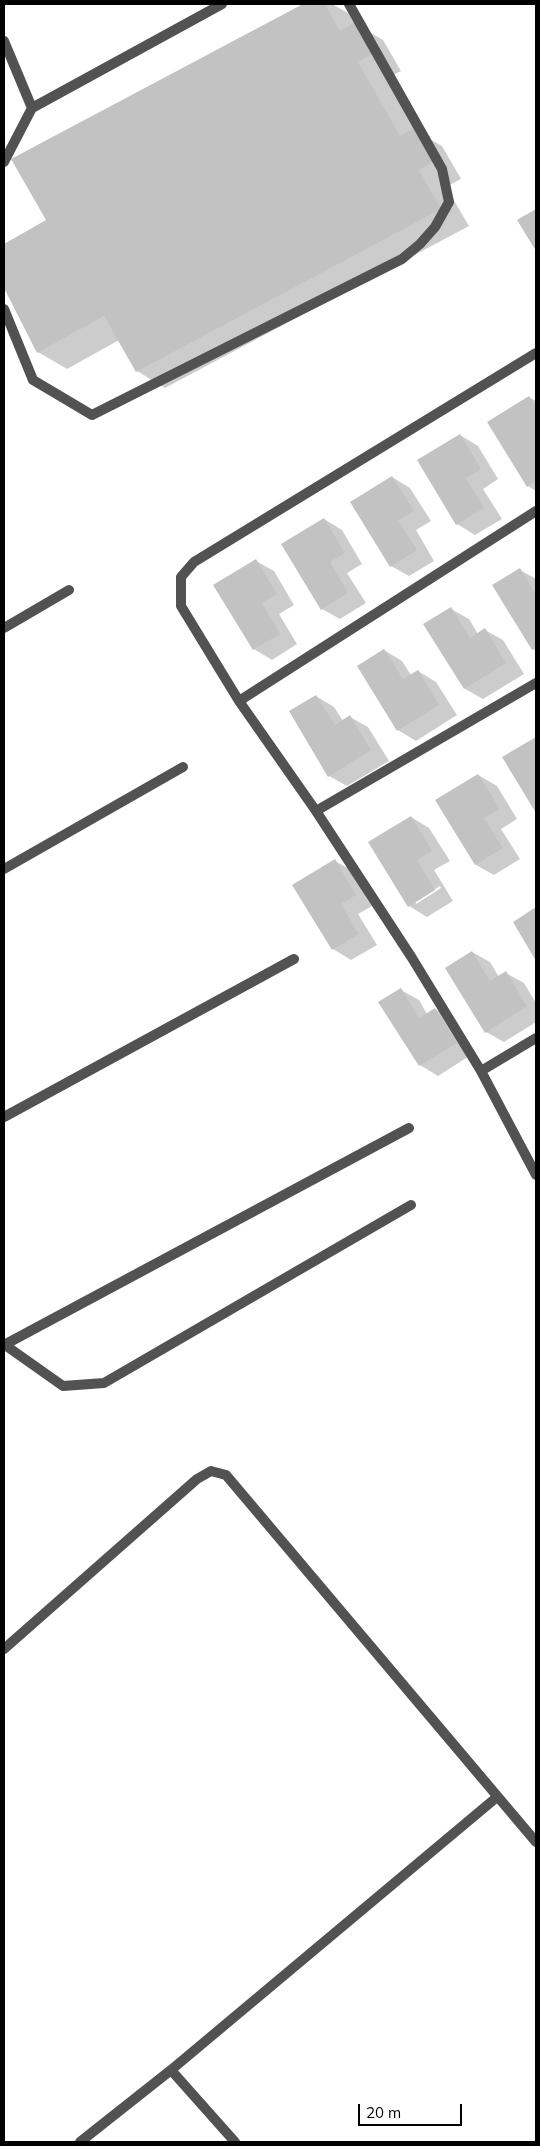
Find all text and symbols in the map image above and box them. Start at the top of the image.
scale bar [360,2094,464,2126]
text: 20 m [366,2103,401,2122]

